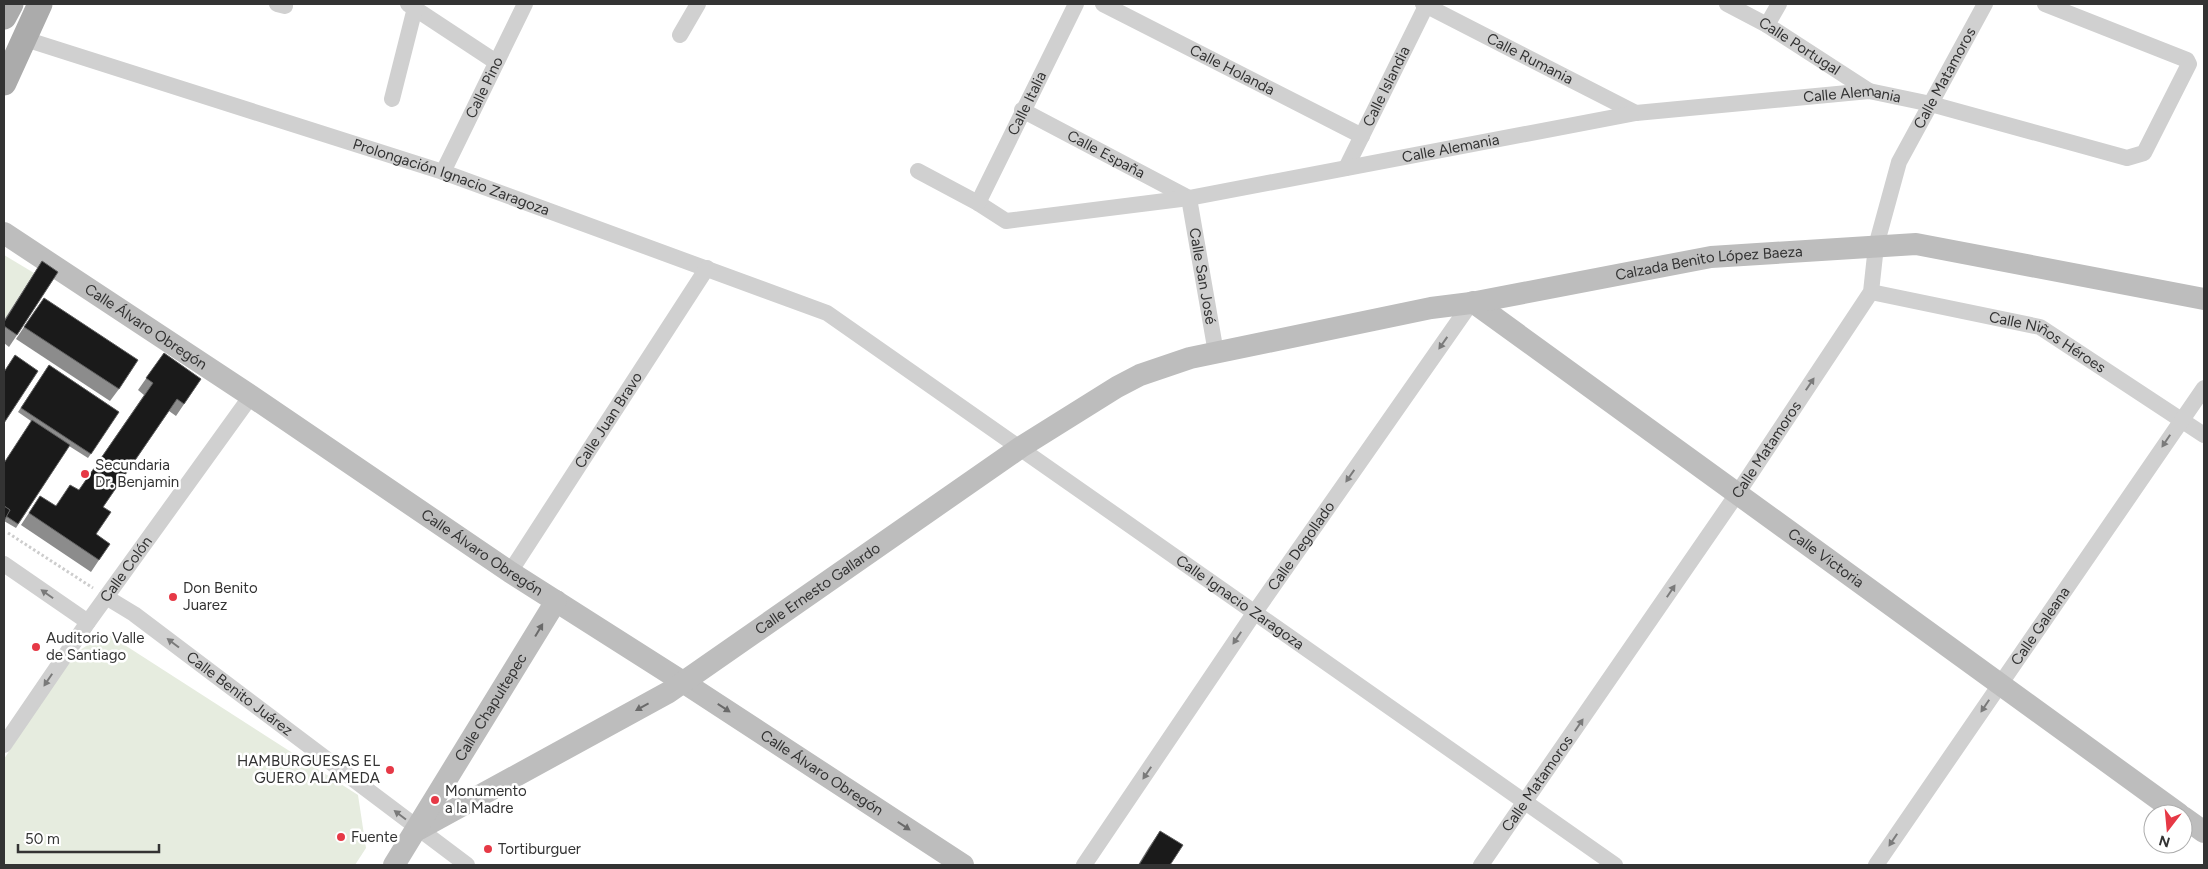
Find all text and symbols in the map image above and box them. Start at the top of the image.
street label: Calle Portugal [1756,13,1844,79]
street label: Calle Matamoros [1910,24,1980,132]
street label: Calle Rumania [1484,29,1576,88]
street label: Calle Holanda [1187,41,1278,99]
street label: Calle Islandia [1359,43,1414,130]
street label: Calle Pino [462,54,507,121]
street label: Calle Italia [1004,69,1050,138]
street label: Calle Alemania [1802,82,1903,106]
street label: Calle España [1064,126,1148,182]
street label: Calle Alemania [1400,130,1501,166]
street label: Prolongación Ignacio Zaragoza [350,135,552,219]
street label: Calle San José [1185,226,1220,326]
street label: Calzada Benito López Baeza [1614,242,1803,284]
street label: Calle Álvaro Obregón [81,280,210,374]
street label: Calle Niños Héroes [1987,308,2109,377]
one-way arrow [1438,336,1448,349]
street label: Calle Juan Bravo [571,368,646,472]
one-way arrow [1806,377,1815,390]
street label: Calle Matamoros [1728,398,1805,502]
one-way arrow [2161,435,2171,448]
place label: Secundaria Dr. Benjamin [95,456,179,491]
marker: Secundaria Dr. Benjamin [79,468,91,480]
one-way arrow [1345,469,1355,483]
street label: Calle Degollado [1264,498,1339,594]
street label: Calle Álvaro Obregón [418,505,546,600]
street label: Calle Victoria [1784,524,1868,592]
street label: Calle Colón [96,533,156,606]
street label: Calle Ernesto Gallardo [751,539,884,638]
street label: Calle Ignacio Zaragoza [1172,551,1308,653]
place label: Don Benito Juarez [183,579,258,614]
street label: Calle Galeana [2007,583,2074,669]
one-way arrow [1666,584,1675,597]
one-way arrow [41,589,54,599]
marker: Don Benito Juarez [167,591,179,603]
one-way arrow [534,623,543,636]
place label: Auditorio Valle de Santiago [46,629,144,664]
one-way arrow [1233,631,1242,645]
one-way arrow [166,638,180,648]
marker: Auditorio Valle de Santiago [30,641,42,653]
street label: Calle Benito Juárez [183,648,296,740]
street label: Calle Chapultepec [451,650,531,765]
one-way arrow [43,674,53,687]
one-way arrow [1980,699,1990,712]
one-way arrow [634,703,649,711]
one-way arrow [717,704,731,713]
one-way arrow [1574,718,1583,731]
street label: Calle Álvaro Obregón [757,726,887,819]
street label: Calle Matamoros [1498,732,1577,835]
place label: HAMBURGUESAS EL GUERO ALAMEDA [237,752,380,787]
marker: HAMBURGUESAS EL GUERO ALAMEDA [384,764,396,776]
one-way arrow [1142,766,1152,779]
place label: Monumento a la Madre [445,782,527,817]
marker: Monumento a la Madre [429,794,441,806]
north arrow [2143,804,2193,854]
one-way arrow [393,810,407,820]
one-way arrow [897,821,911,831]
scale bar [18,822,159,854]
place label: Fuente [351,828,398,846]
text: 50 m [25,830,60,848]
marker: Fuente [335,831,347,843]
text: N [2157,831,2172,851]
one-way arrow [1888,833,1898,846]
place label: Tortiburguer [498,840,581,858]
marker: Tortiburguer [482,843,494,855]

